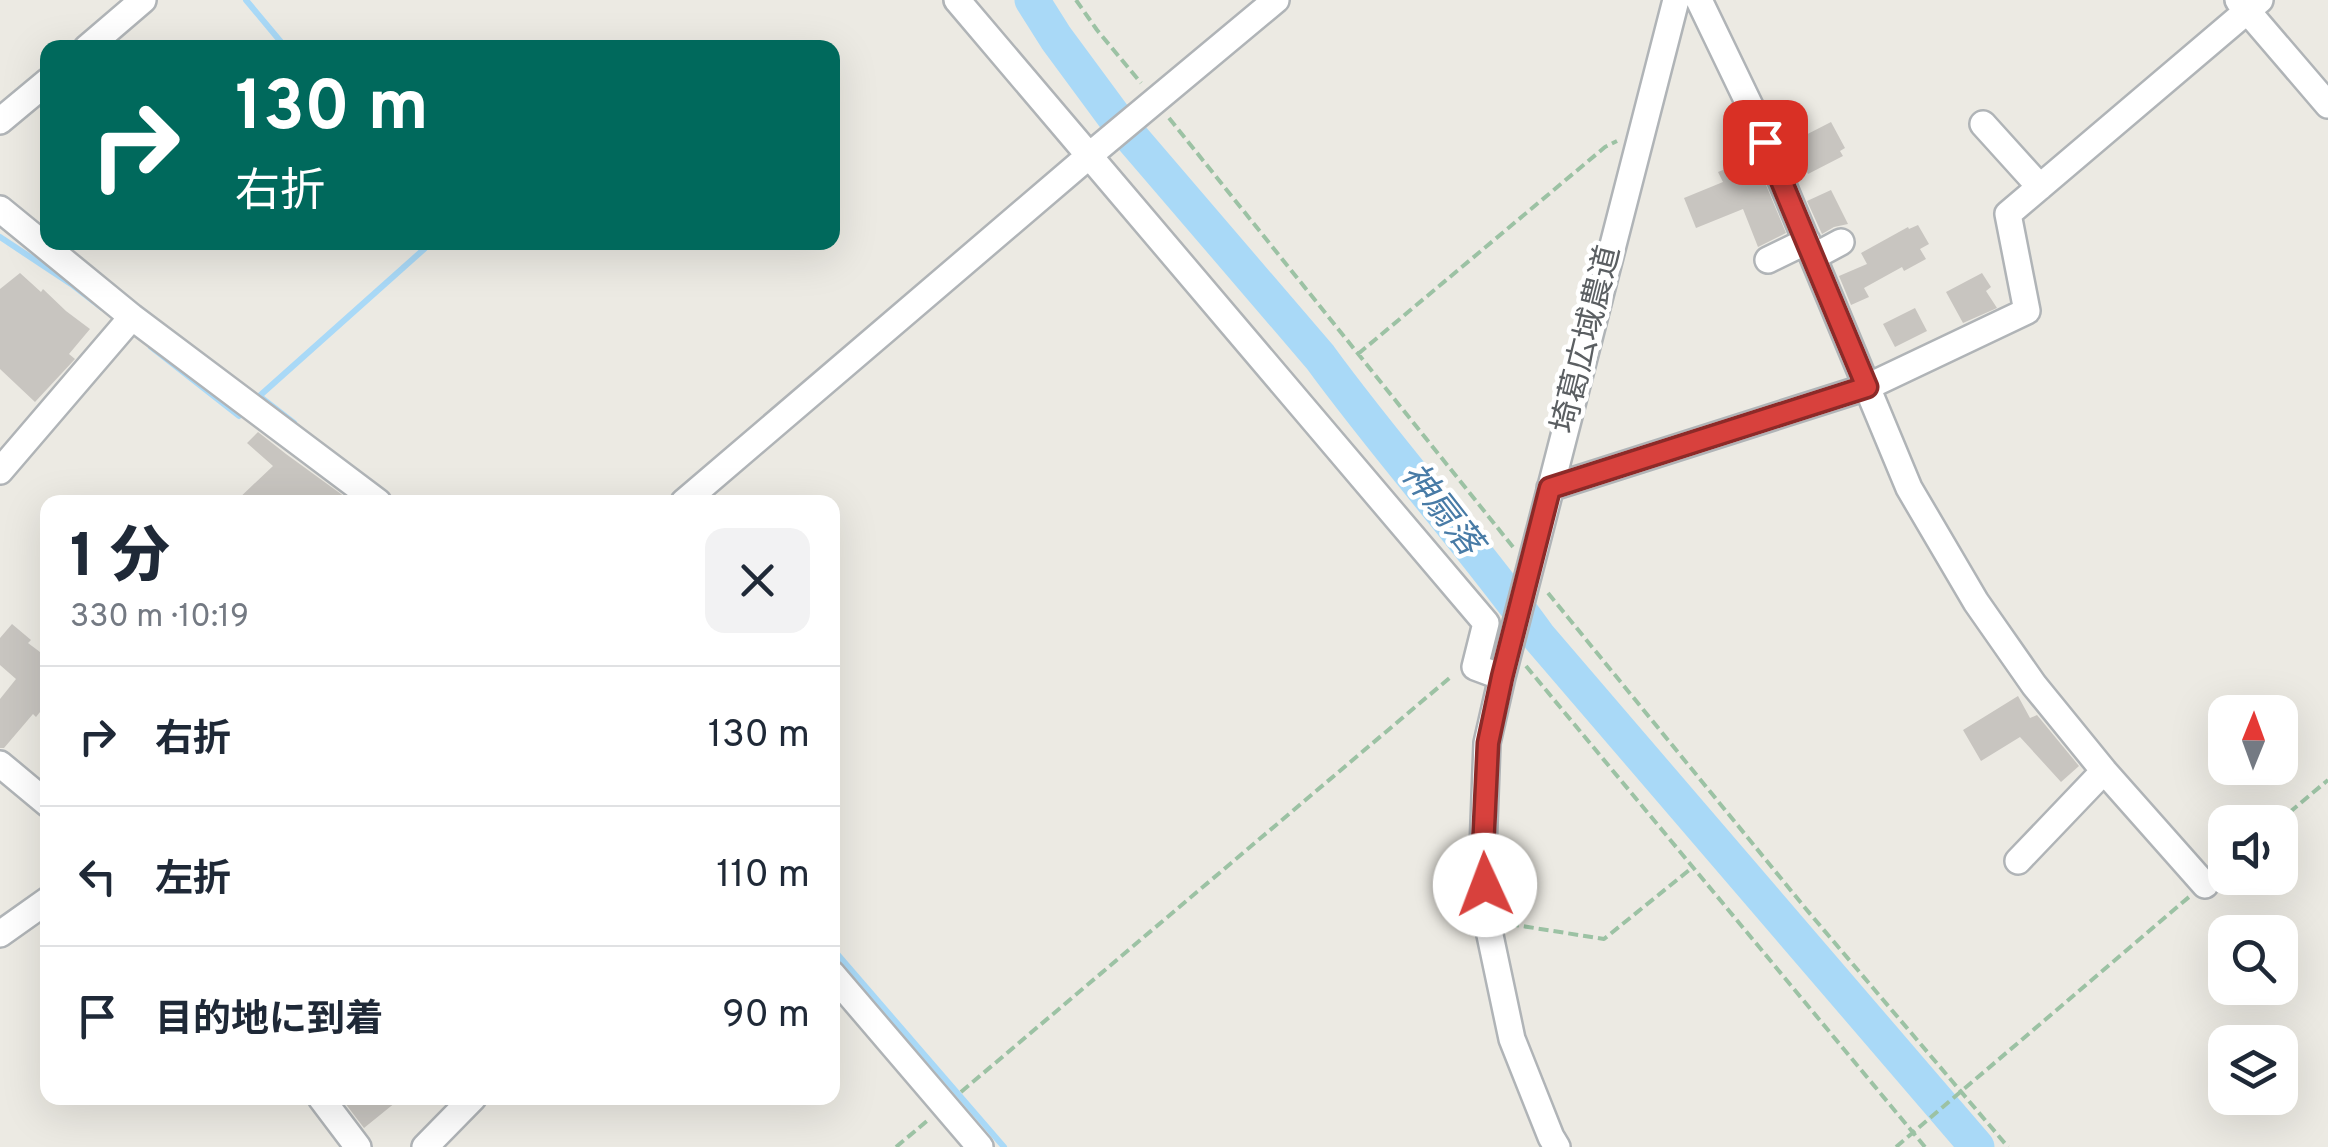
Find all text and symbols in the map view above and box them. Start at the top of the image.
text: 130 m [235,66,429,155]
icon: right [70,80,200,210]
pin [1723,100,1808,185]
icon: arrive [1738,115,1793,170]
text: 右折 [235,165,325,222]
street label: 埼葛広域農道 [1545,242,1631,438]
water label: 神扇落 [1390,455,1493,569]
text: 1 分 [70,522,170,598]
button: close [705,528,810,633]
text: 330 m · 10:19 [70,598,249,638]
north arrow [2208,695,2298,785]
map controls [2208,695,2298,1115]
icon: right [70,709,125,764]
text: 130 m [708,712,810,761]
text: 右折 [155,717,231,766]
button: sound [2208,805,2298,895]
position arrow [1433,833,1537,937]
icon: left [70,849,125,904]
text: 110 m [716,852,810,901]
text: 左折 [155,857,231,906]
button: search [2208,915,2298,1005]
icon: arrive [70,989,125,1044]
text: 90 m [722,992,810,1041]
text: 目的地に到着 [155,997,383,1046]
button: layers [2208,1025,2298,1115]

